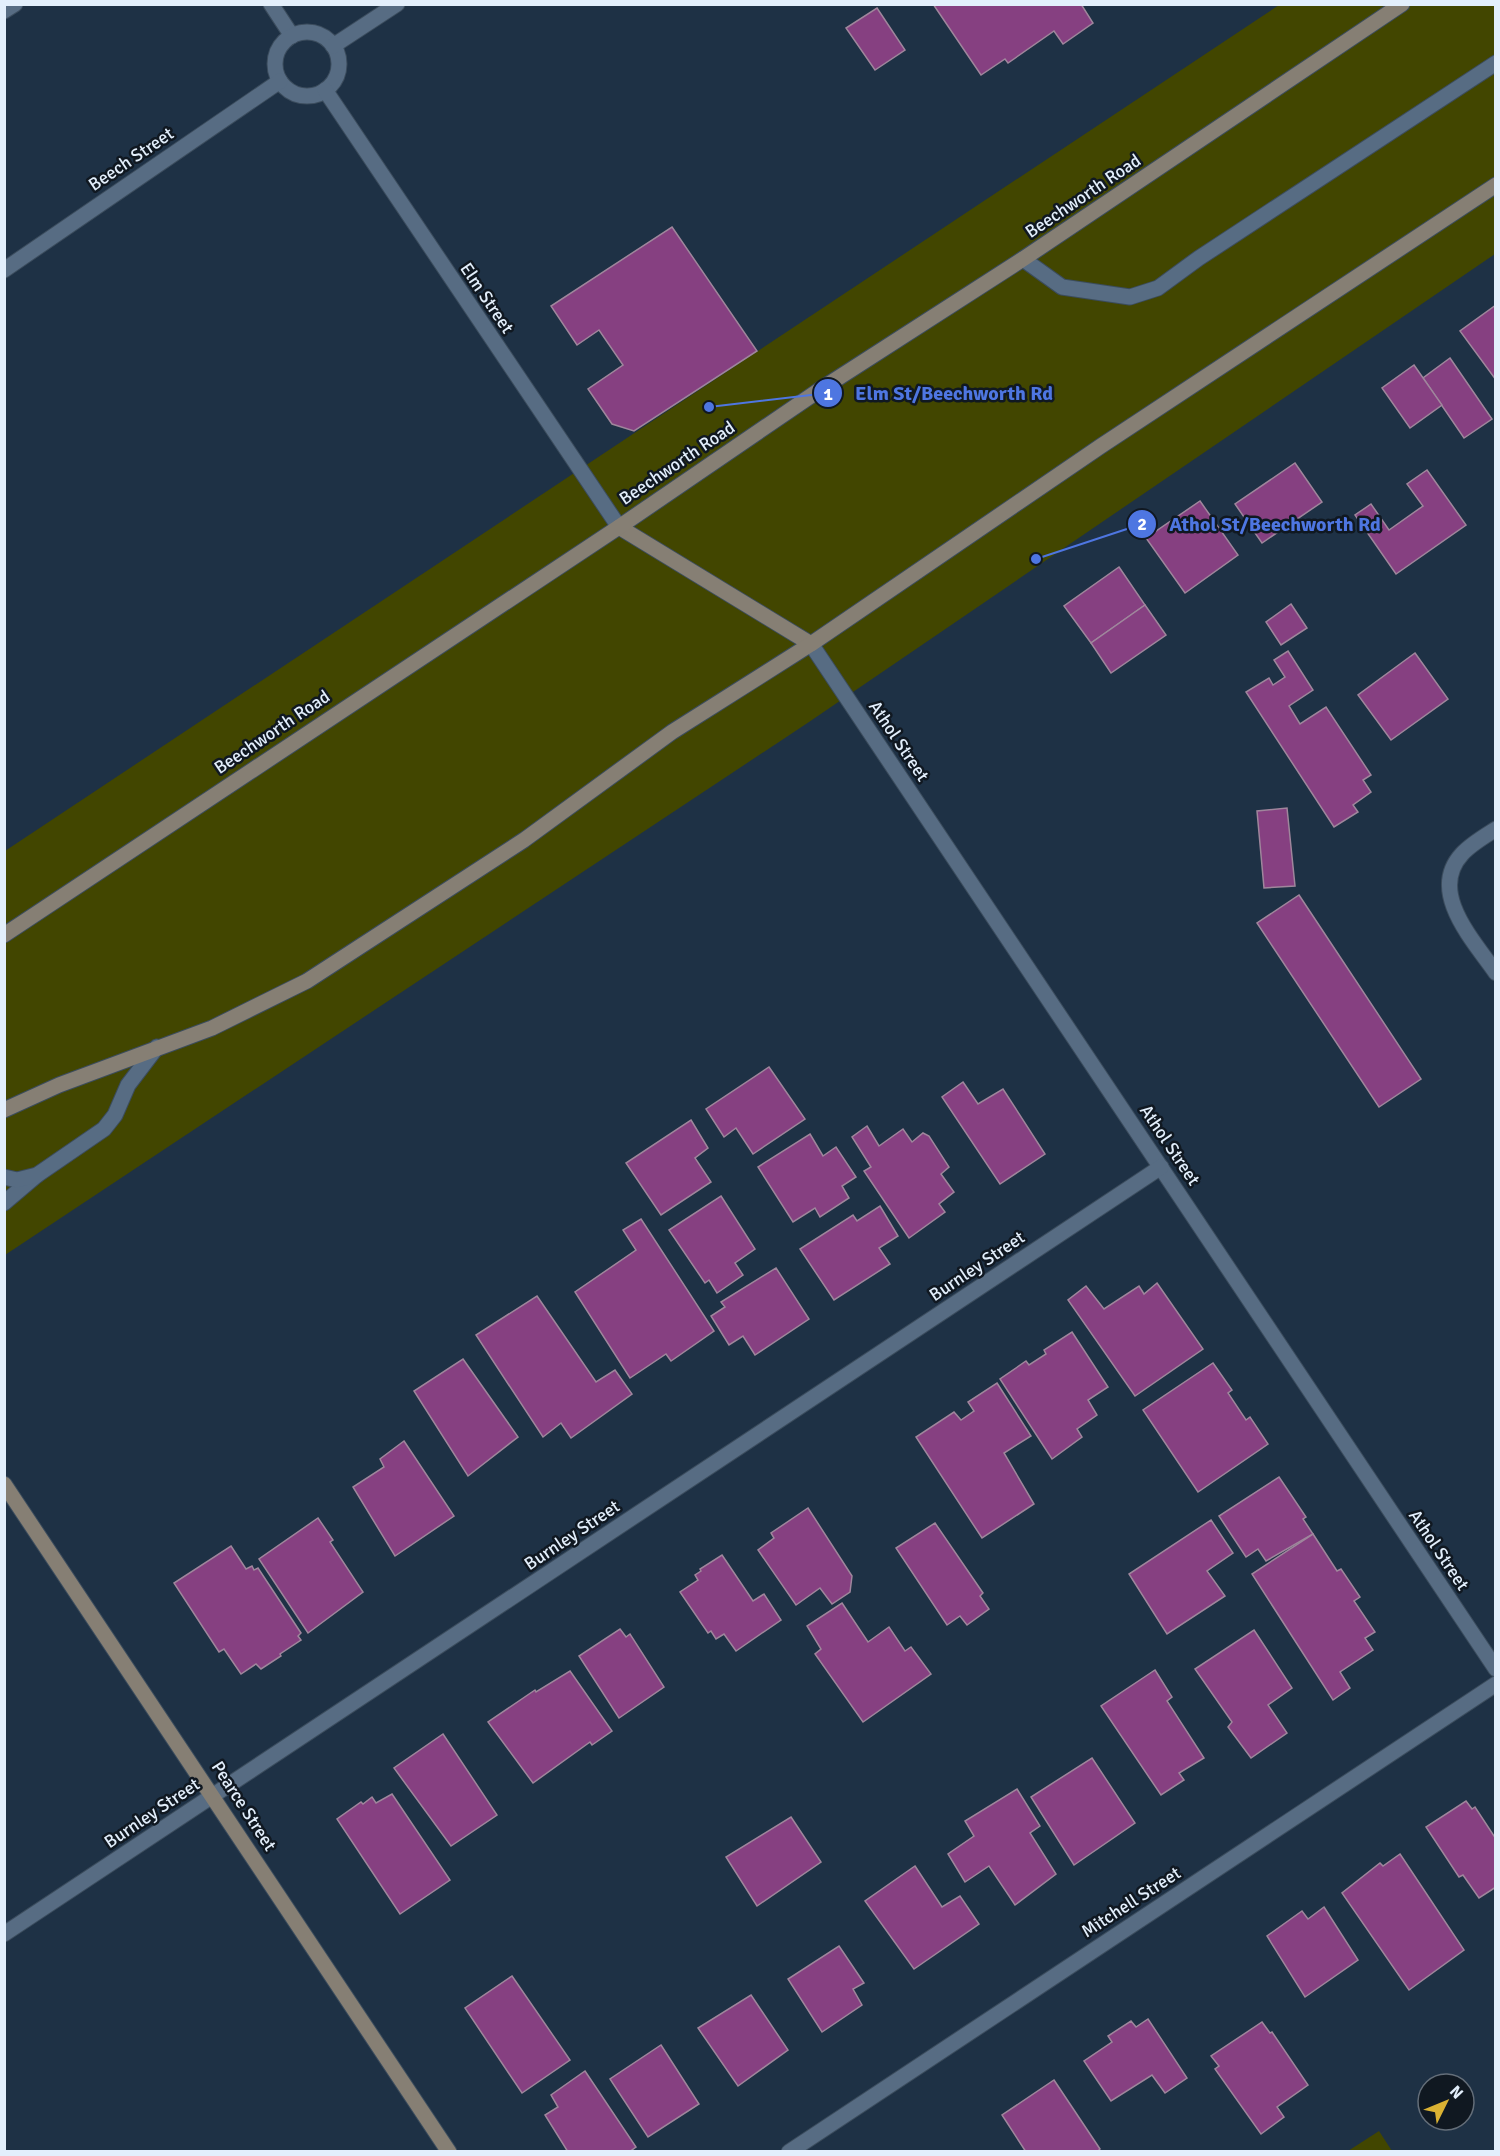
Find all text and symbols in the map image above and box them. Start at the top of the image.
street label: Beech Street [84,122,178,196]
street label: Beechworth Road [1021,149,1145,243]
street label: Elm Street [455,258,519,338]
callout: Elm St/Beechworth Rd [813,374,1065,412]
text: Elm St/Beechworth Rd [855,381,1053,406]
text: 1 [823,383,833,405]
street label: Beechworth Road [615,416,739,510]
callout: Athol St/Beechworth Rd [1127,505,1393,543]
text: Athol St/Beechworth Rd [1169,512,1381,537]
text: 2 [1137,513,1147,535]
street label: Beechworth Road [210,685,334,779]
street label: Athol Street [864,697,934,785]
street label: Athol Street [1135,1101,1205,1189]
street label: Burnley Street [925,1226,1029,1306]
street label: Burnley Street [520,1495,624,1575]
street label: Athol Street [1404,1506,1474,1594]
street label: Pearce Street [207,1757,281,1855]
street label: Burnley Street [100,1773,204,1853]
street label: Mitchell Street [1077,1862,1185,1942]
north arrow [1416,2072,1476,2132]
text: N [1445,2082,1467,2103]

